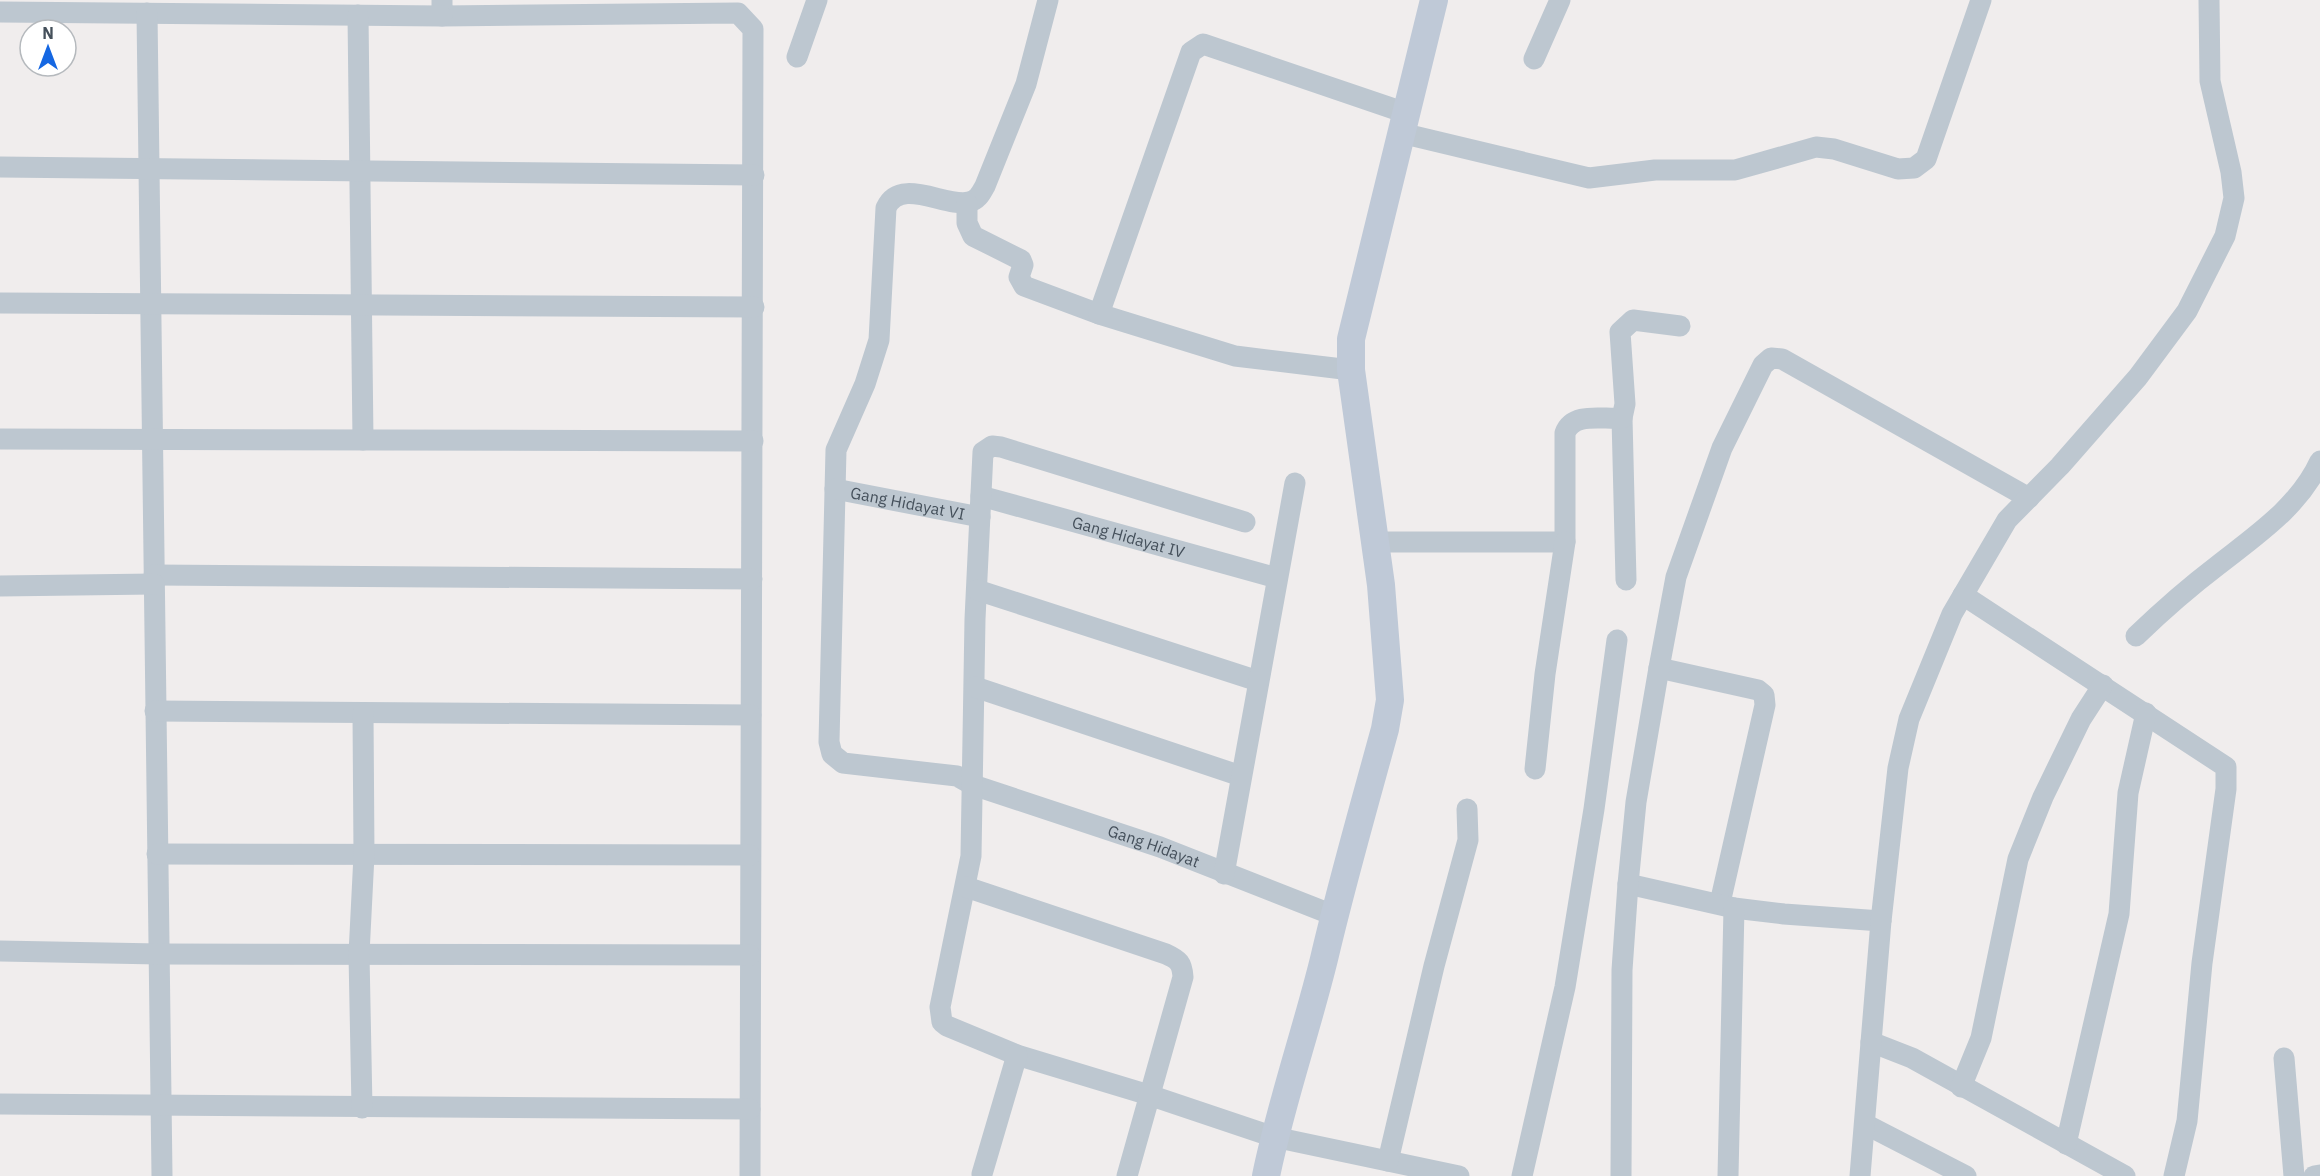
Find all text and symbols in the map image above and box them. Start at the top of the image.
north arrow [18,18,78,78]
text: N [42,23,54,43]
street label: Gang Hidayat VI [849,482,966,524]
street label: Gang Hidayat IV [1070,512,1187,562]
street label: Gang Hidayat [1105,820,1202,872]

